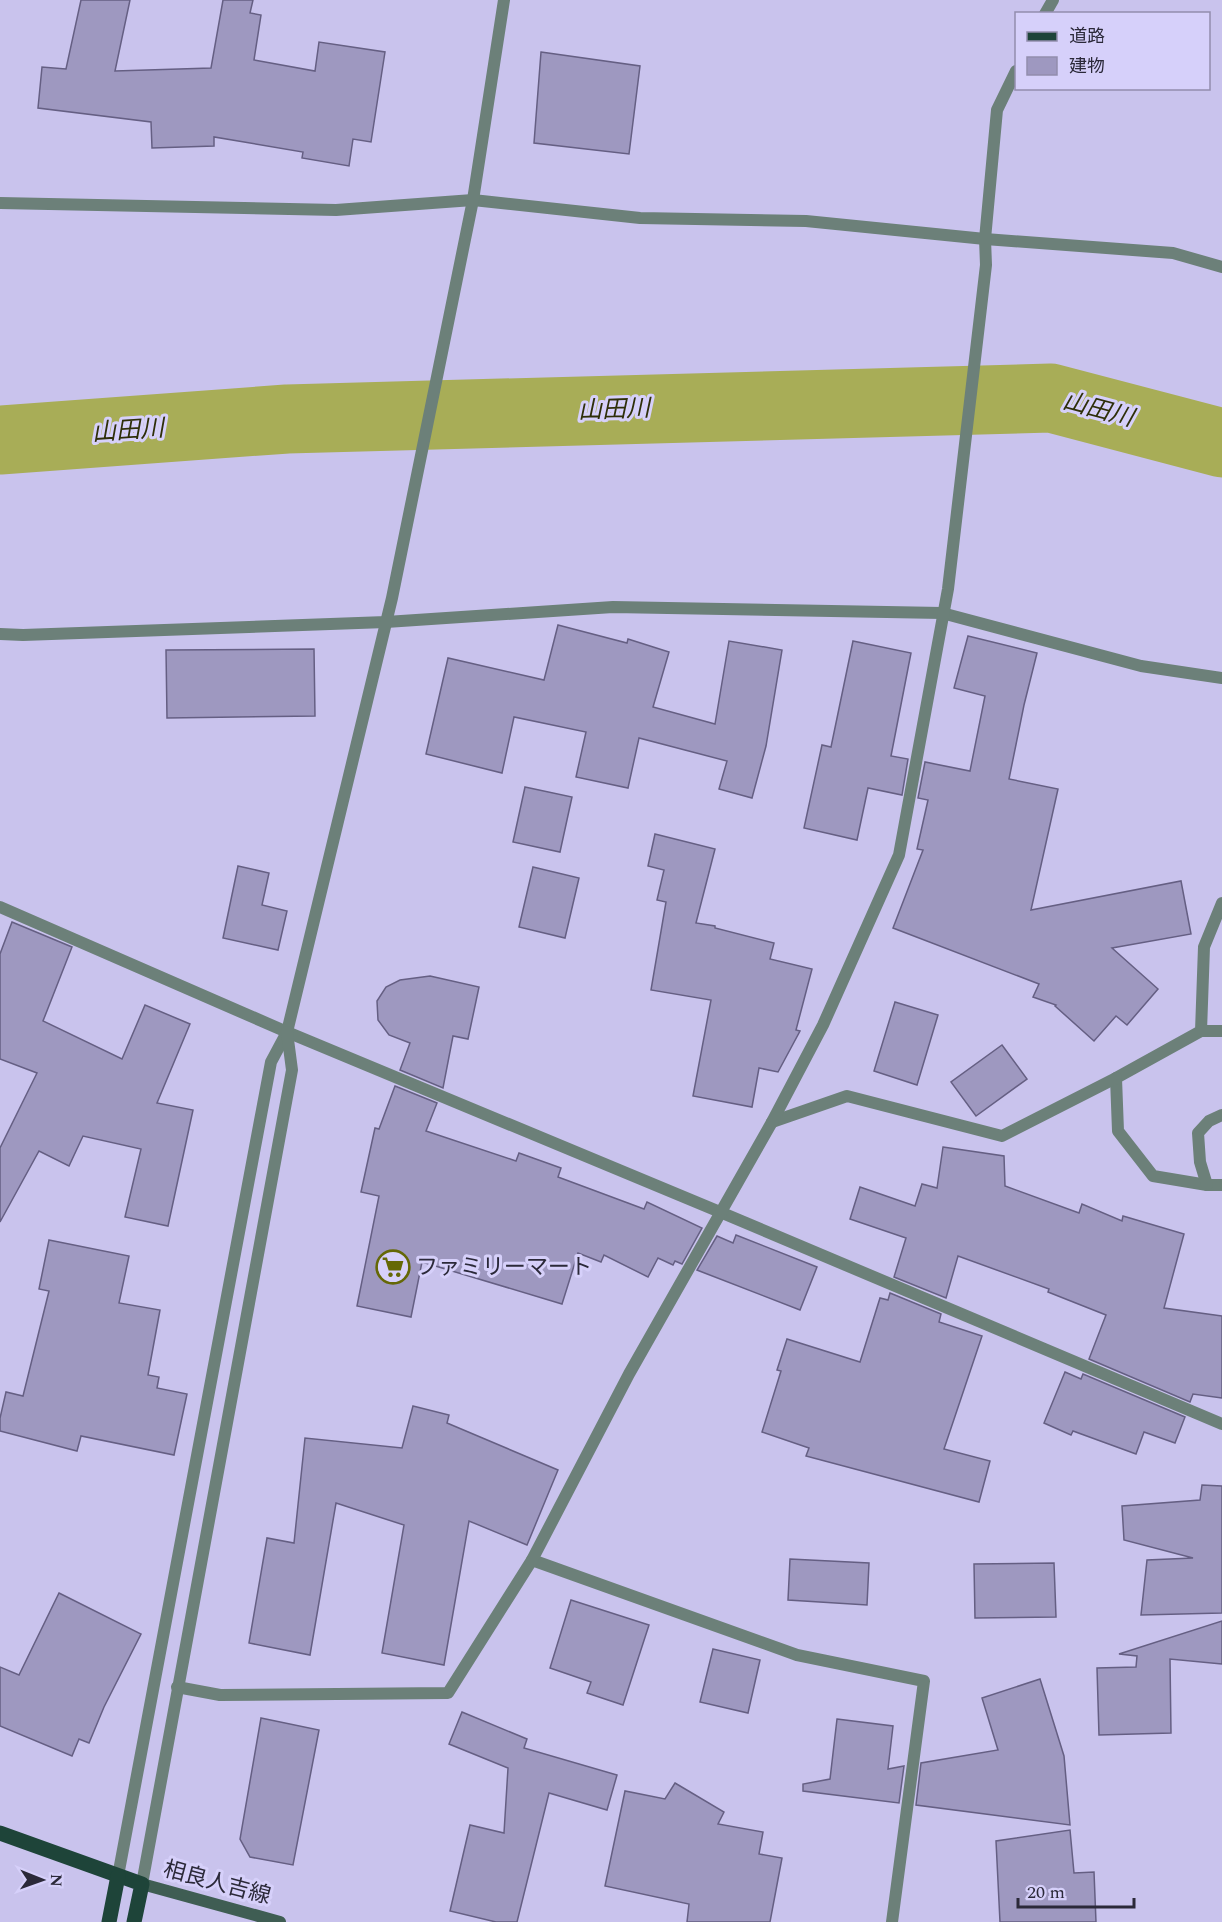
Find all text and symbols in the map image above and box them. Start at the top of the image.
legend [1015,12,1210,90]
text: 道路 [1069,23,1105,50]
text: 建物 [1069,53,1105,80]
water label: 山田川 [1059,383,1140,437]
water label: 山田川 [577,391,654,429]
water label: 山田川 [91,410,168,451]
supermarket icon: ファミリーマート [375,1249,411,1285]
place label: ファミリーマート [416,1251,592,1284]
north arrow [12,1850,72,1910]
street label: 相良人吉線 [160,1853,274,1913]
scale bar [1018,1871,1134,1909]
text: N [44,1874,68,1887]
text: 20 m [1027,1879,1065,1906]

